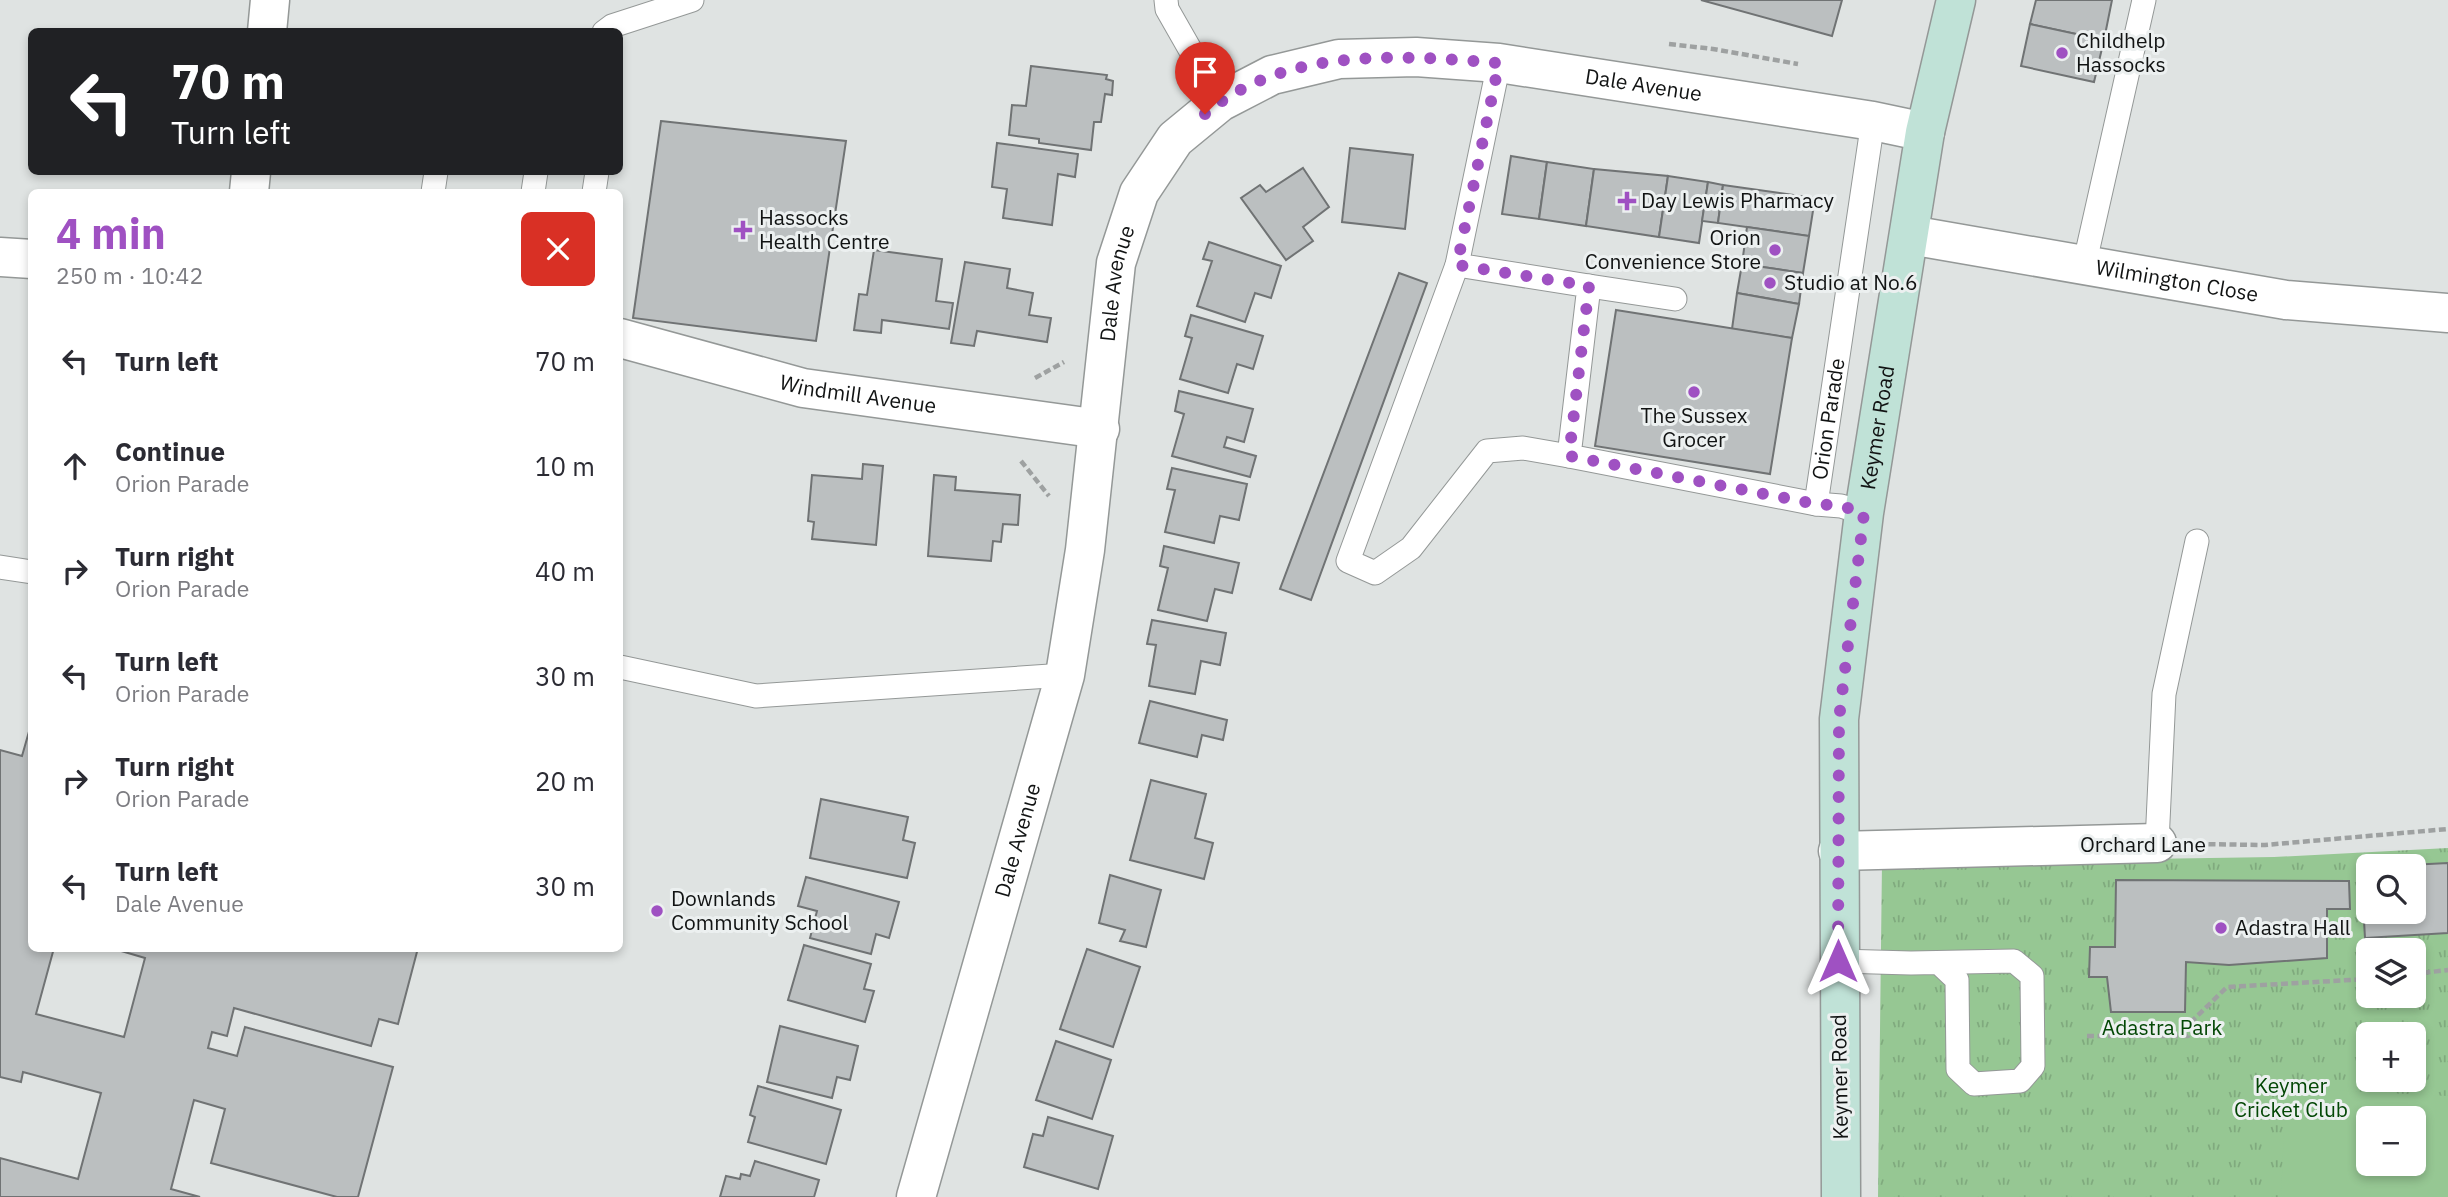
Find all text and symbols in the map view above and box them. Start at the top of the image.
place label: Childhelp Hassocks [2076,26,2166,78]
pin [1175,42,1235,114]
marker: Childhelp Hassocks [2054,45,2070,61]
text: 70 m [171,49,285,112]
icon: arrive [1186,53,1224,91]
icon: left [56,56,147,147]
street label: Dale Avenue [1583,62,1704,107]
text: Turn left [171,111,291,153]
place label: Day Lewis Pharmacy [1641,186,1835,214]
marker: Day Lewis Pharmacy [1619,193,1635,209]
place label: Hassocks Health Centre [759,203,889,255]
text: 4 min [56,206,166,261]
button: close [521,212,595,286]
marker: Hassocks Health Centre [733,220,753,240]
street label: Dale Avenue [1093,222,1140,343]
place label: Orion Convenience Store [1585,223,1761,275]
marker: Orion Convenience Store [1767,242,1783,258]
street label: Wilmington Close [2094,252,2261,308]
text: 250 m · 10:42 [56,260,203,290]
place label: Studio at No.6 [1784,268,1918,296]
marker: Studio at No.6 [1762,275,1778,291]
icon: left [56,342,94,380]
text: Turn left [115,344,218,378]
text: 70 m [535,344,595,378]
street label: Orion Parade [1805,356,1851,482]
street label: Keymer Road [1853,363,1900,492]
street label: Windmill Avenue [777,367,938,419]
marker: The Sussex Grocer [1686,384,1702,400]
place label: The Sussex Grocer [1641,401,1748,453]
text: Continue [115,434,225,468]
icon: ahead [56,447,94,485]
text: 10 m [535,449,595,483]
text: Orion Parade [115,468,249,498]
text: Turn right [115,539,234,573]
icon: right [56,552,94,590]
text: 40 m [535,554,595,588]
text: Orion Parade [115,573,249,603]
text: Turn left [115,644,218,678]
icon: left [56,657,94,695]
text: 30 m [535,659,595,693]
text: Orion Parade [115,678,249,708]
text: Turn right [115,749,234,783]
icon: right [56,762,94,800]
text: 20 m [535,764,595,798]
street label: Dale Avenue [987,780,1046,900]
text: Orion Parade [115,783,249,813]
street label: Orchard Lane [2080,830,2206,858]
text: Turn left [115,854,218,888]
map controls [2356,854,2426,1176]
button: search [2356,854,2426,924]
icon: left [56,867,94,905]
text: 30 m [535,869,595,903]
place label: Downlands Community School [671,884,849,936]
text: Dale Avenue [115,888,244,918]
marker: Downlands Community School [649,903,665,919]
place label: Adastra Hall [2235,913,2351,941]
marker: Adastra Hall [2213,920,2229,936]
position arrow [1801,924,1875,998]
button: layers [2356,938,2426,1008]
park label: Adastra Park [2102,1013,2222,1041]
street label: Keymer Road [1824,1014,1854,1140]
button: + [2356,1022,2426,1092]
park label: Keymer Cricket Club [2234,1071,2348,1123]
button: − [2356,1106,2426,1176]

